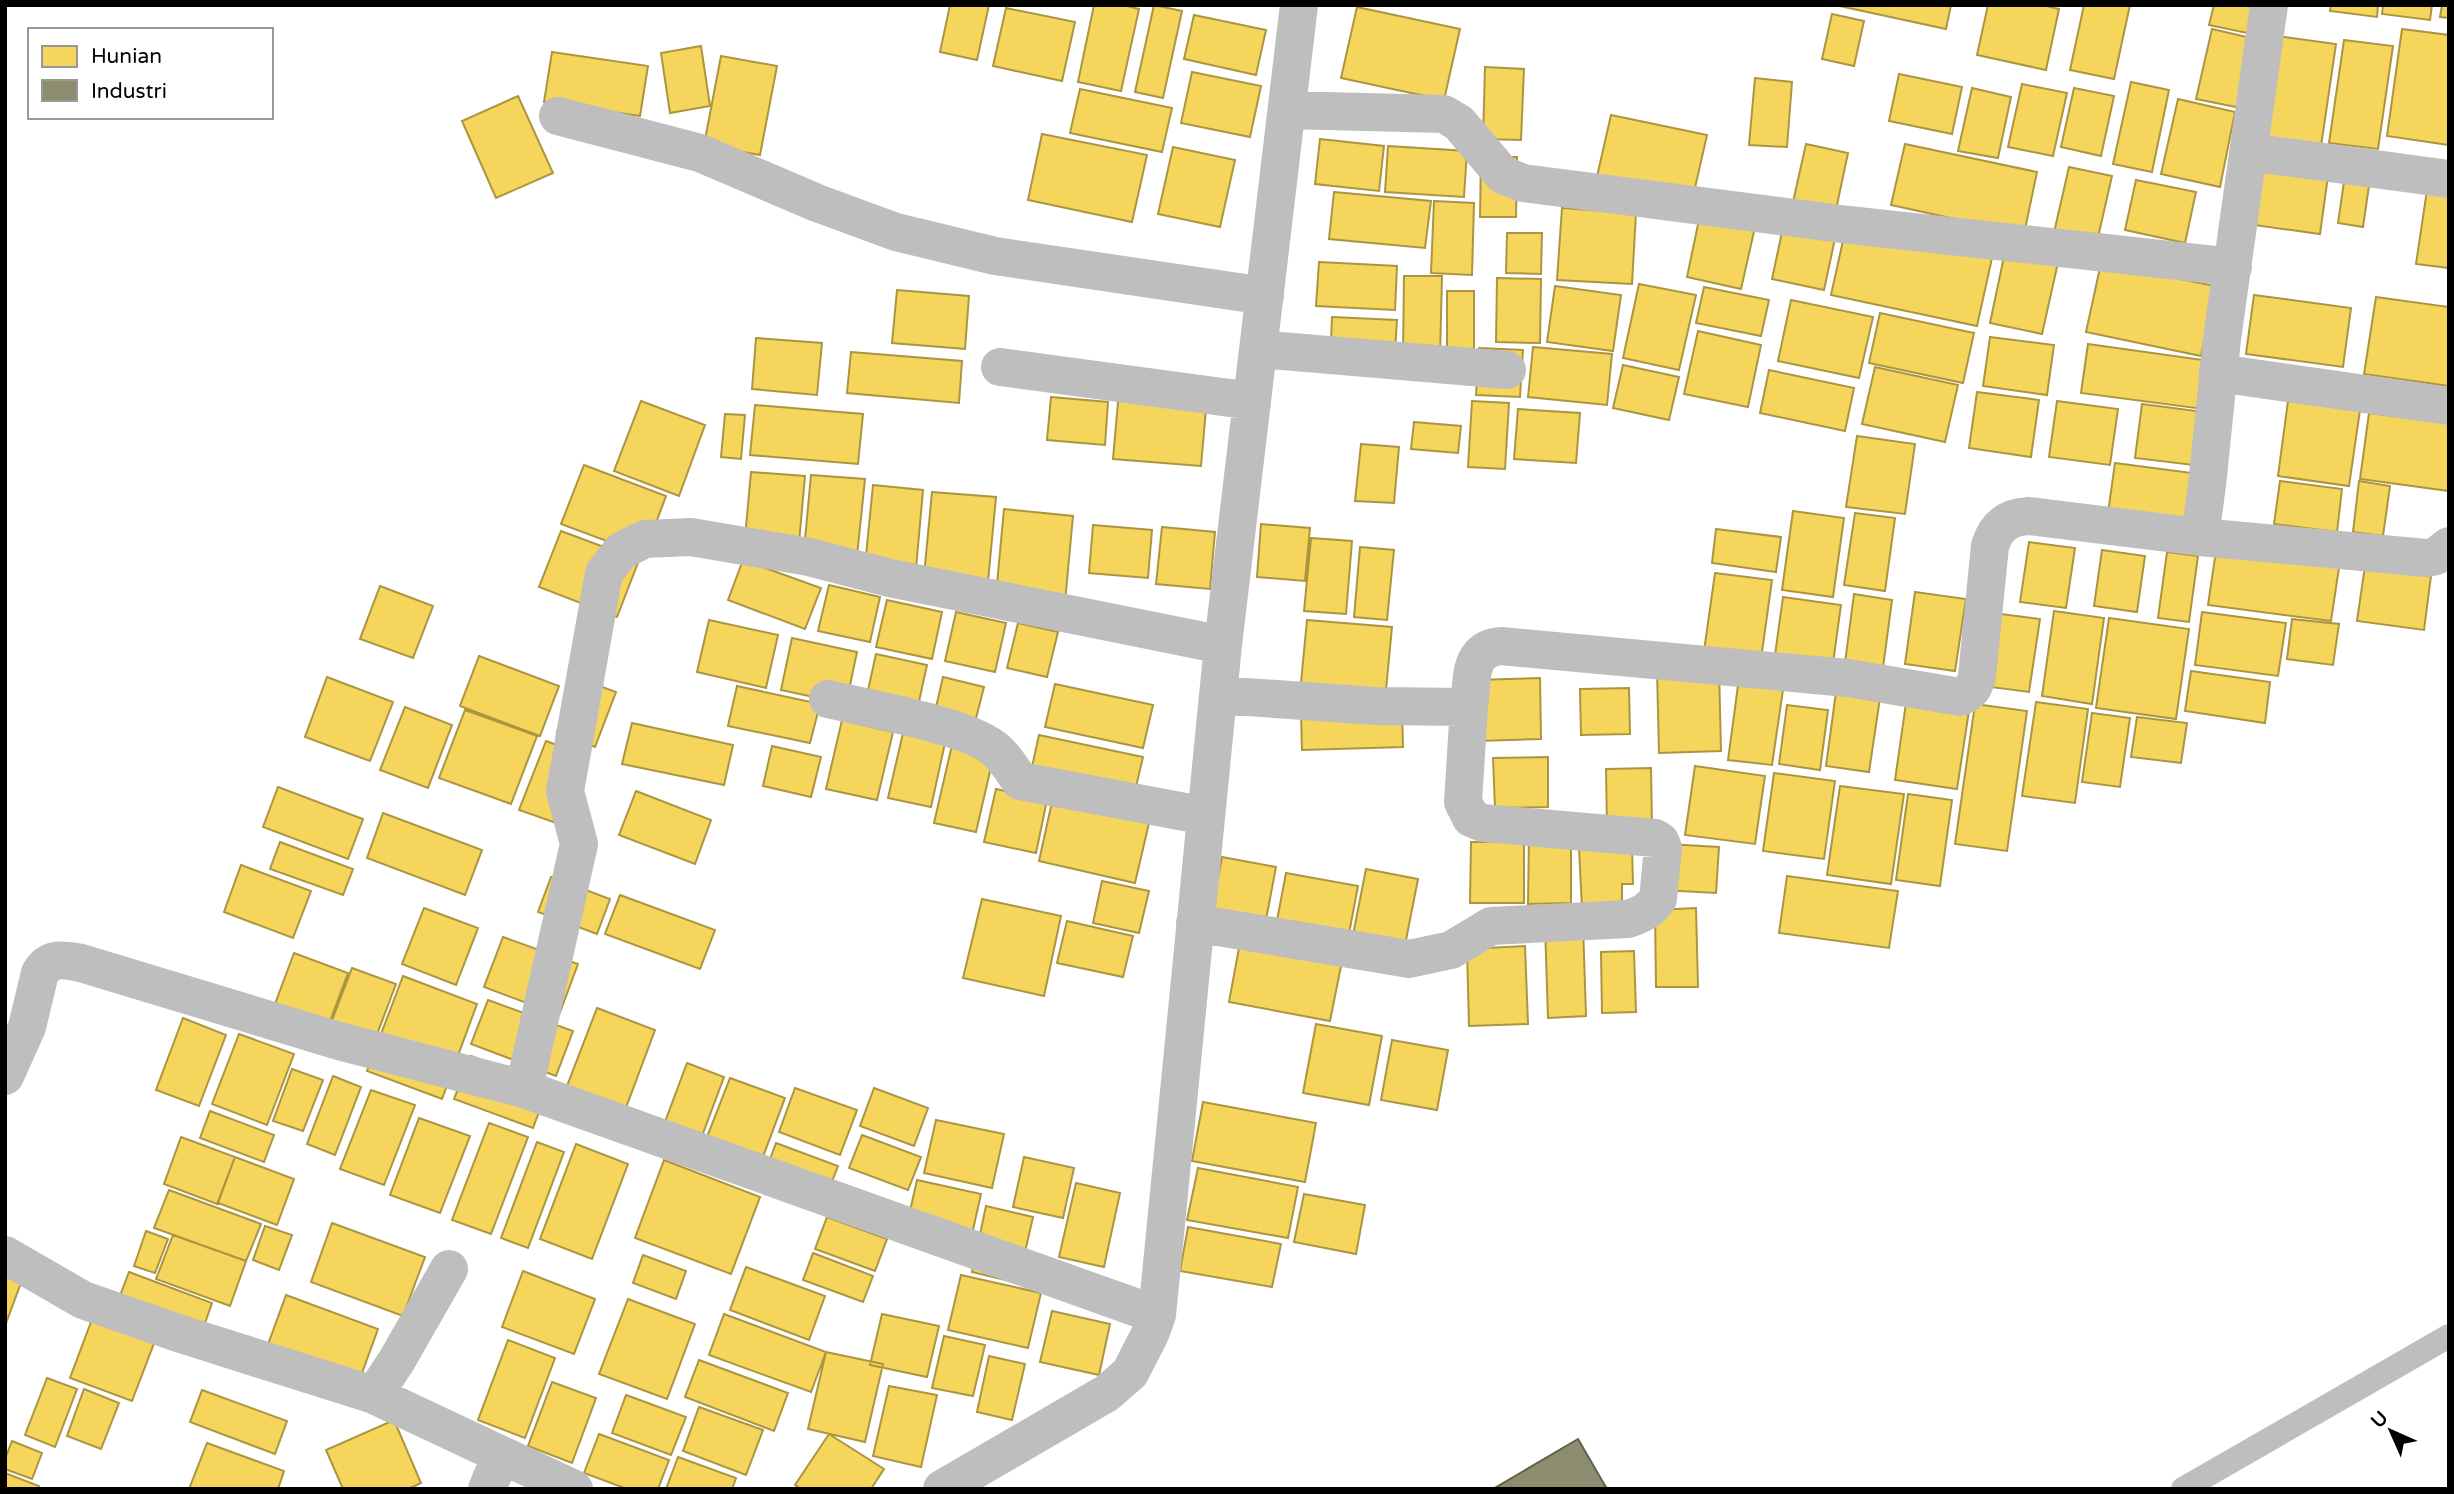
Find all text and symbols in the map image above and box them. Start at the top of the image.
legend [28,28,273,119]
text: Hunian [91,44,162,69]
text: Industri [91,79,167,104]
north arrow [2356,1396,2426,1466]
text: U [2367,1407,2393,1433]

